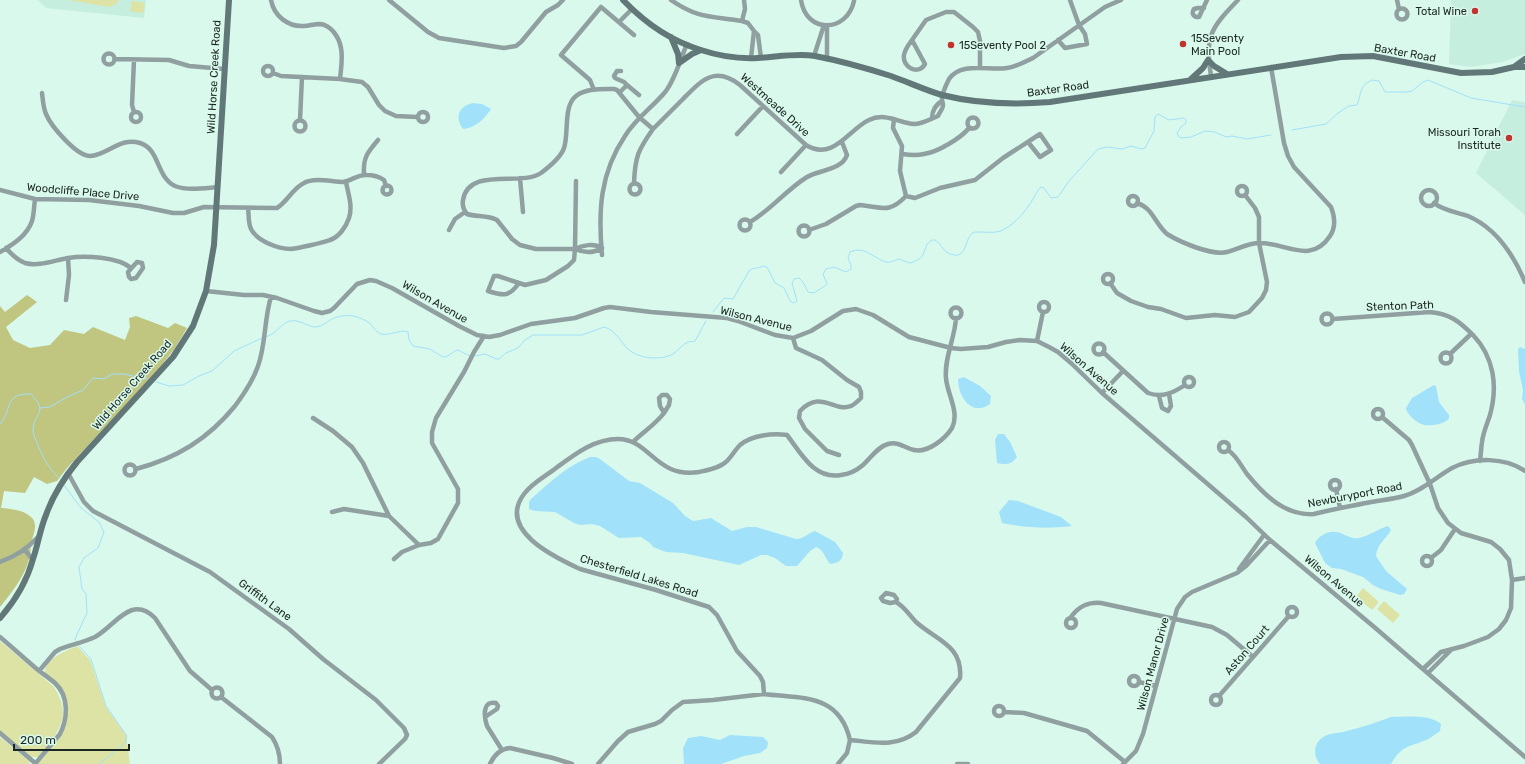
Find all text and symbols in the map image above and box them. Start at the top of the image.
place label: Total Wine [1416,5,1467,18]
marker: Total Wine [1470,6,1480,16]
street label: Wild Horse Creek Road [205,20,223,134]
place label: 15Seventy Main Pool [1191,32,1244,58]
place label: 15Seventy Pool 2 [959,39,1046,52]
marker: 15Seventy Main Pool [1178,39,1188,49]
marker: 15Seventy Pool 2 [946,40,956,50]
street label: Baxter Road [1373,41,1437,65]
street label: Westmeade Drive [738,71,812,139]
street label: Baxter Road [1026,78,1090,100]
place label: Missouri Torah Institute [1428,126,1501,152]
marker: Missouri Torah Institute [1504,133,1514,143]
street label: Woodcliffe Place Drive [26,181,140,203]
street label: Wilson Avenue [400,278,470,326]
street label: Stenton Path [1366,298,1434,314]
street label: Wilson Avenue [719,304,793,334]
street label: Wild Horse Creek Road [90,338,174,432]
street label: Wilson Avenue [1057,340,1121,398]
street label: Newburyport Road [1307,479,1403,511]
street label: Chesterfield Lakes Road [578,552,700,600]
street label: Wilson Avenue [1302,552,1366,610]
street label: Griffith Lane [236,576,294,624]
street label: Wilson Manor Drive [1134,616,1172,712]
street label: Aston Court [1222,622,1273,678]
scale bar [14,726,129,752]
text: 200 m [20,733,56,747]

